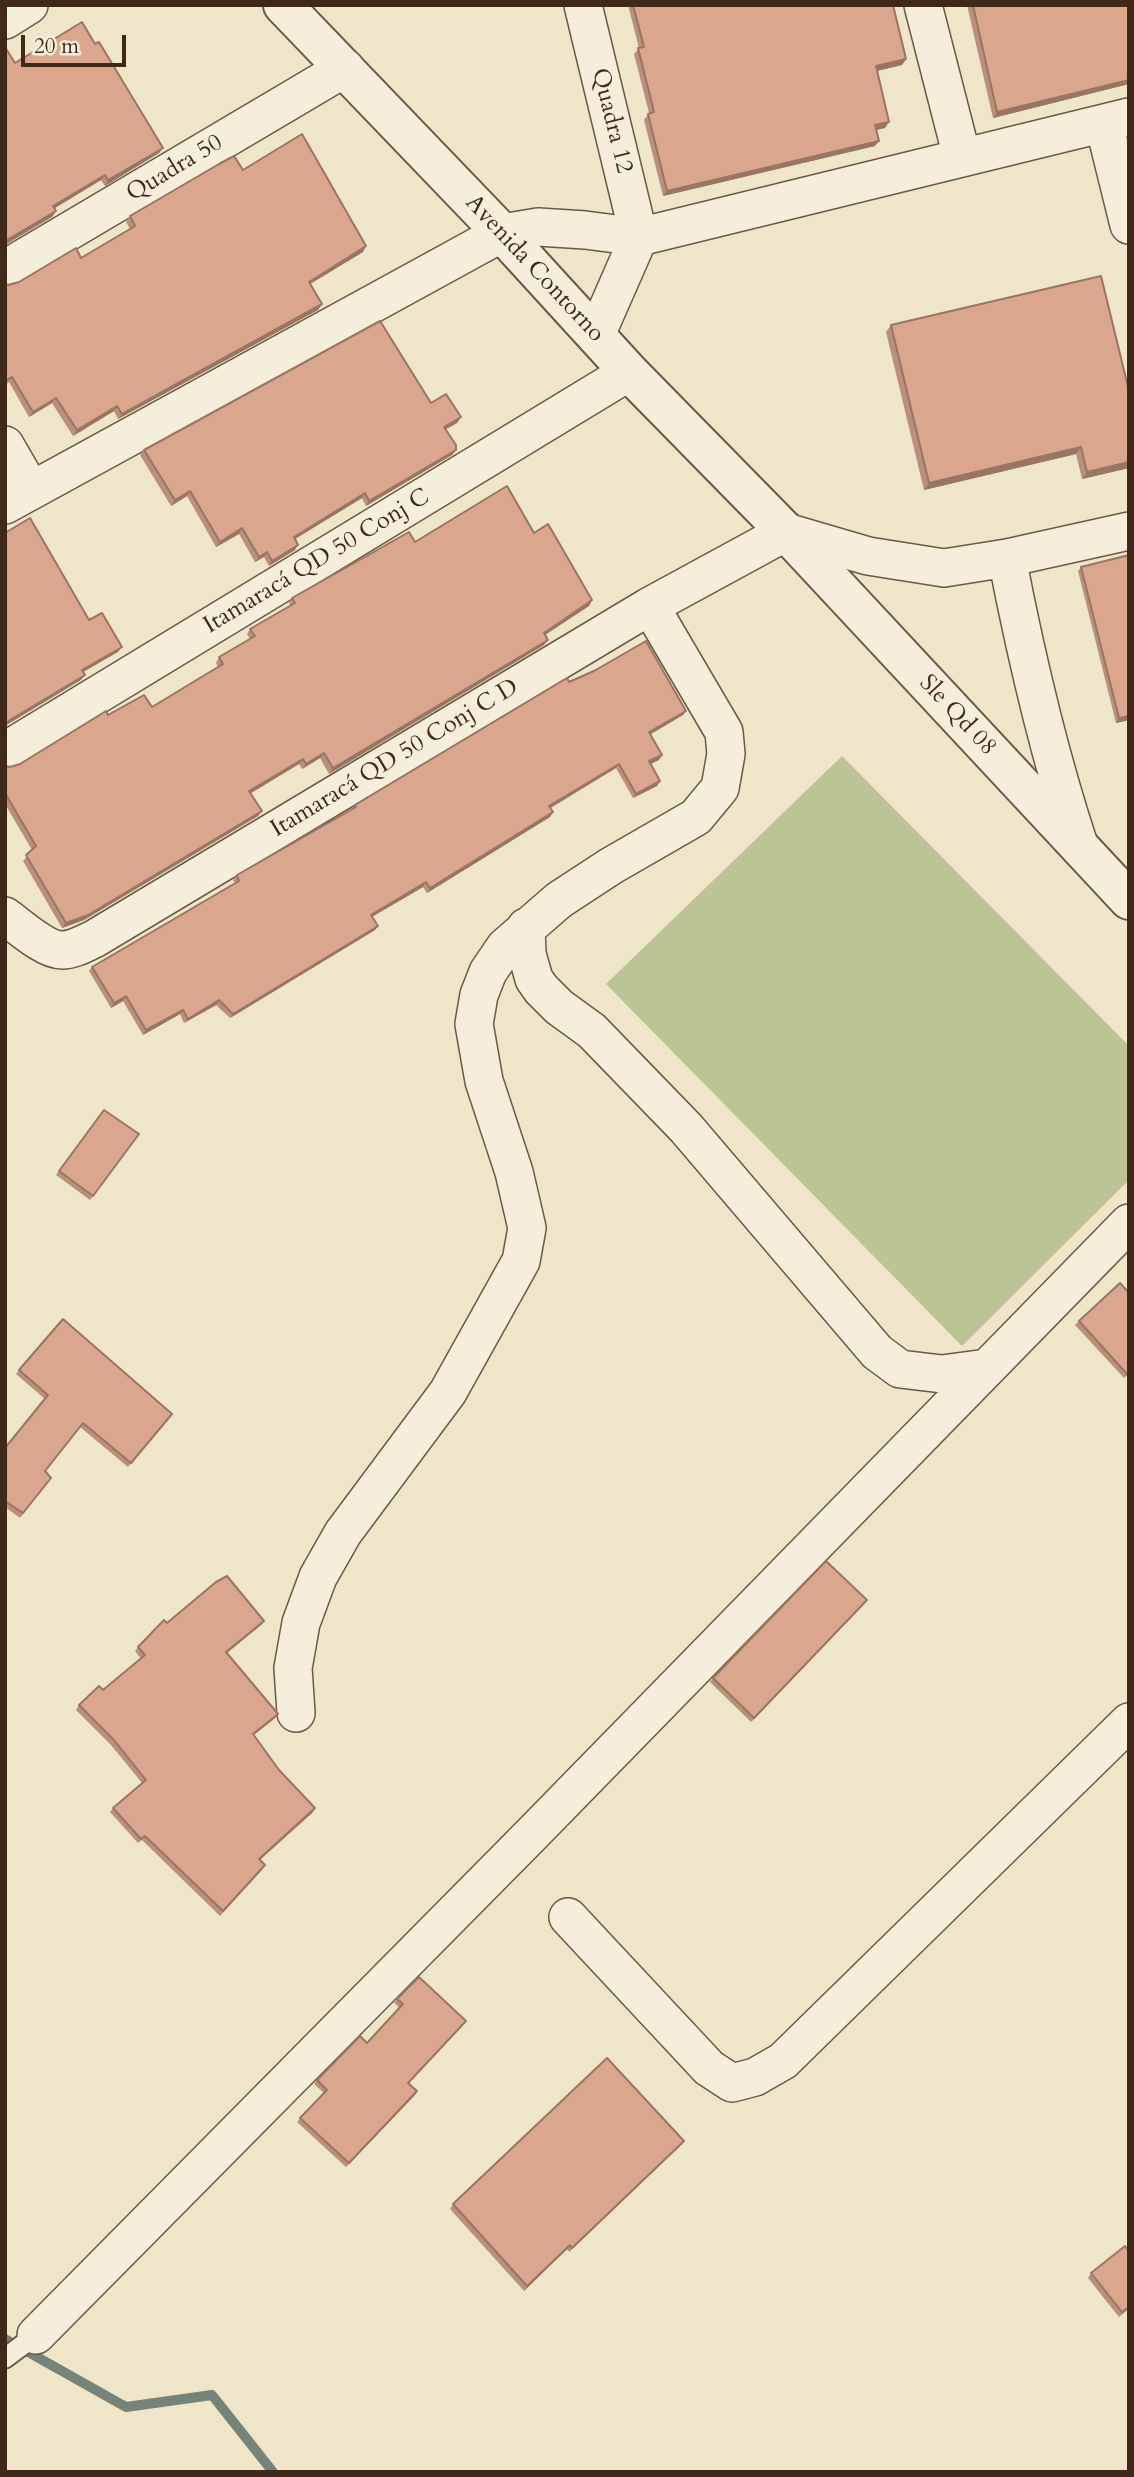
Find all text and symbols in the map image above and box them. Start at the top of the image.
scale bar [24,21,130,65]
text: 20 m [34,32,79,61]
street label: Quadra 12 [584,66,638,176]
street label: Quadra 50 [122,129,228,209]
street label: Avenida Contorno [458,189,610,349]
street label: Itamaracá QD 50 Conj C [199,483,435,641]
street label: Sle Qd 08 [912,670,1002,762]
street label: Itamaracá QD 50 Conj C D [266,674,524,844]

